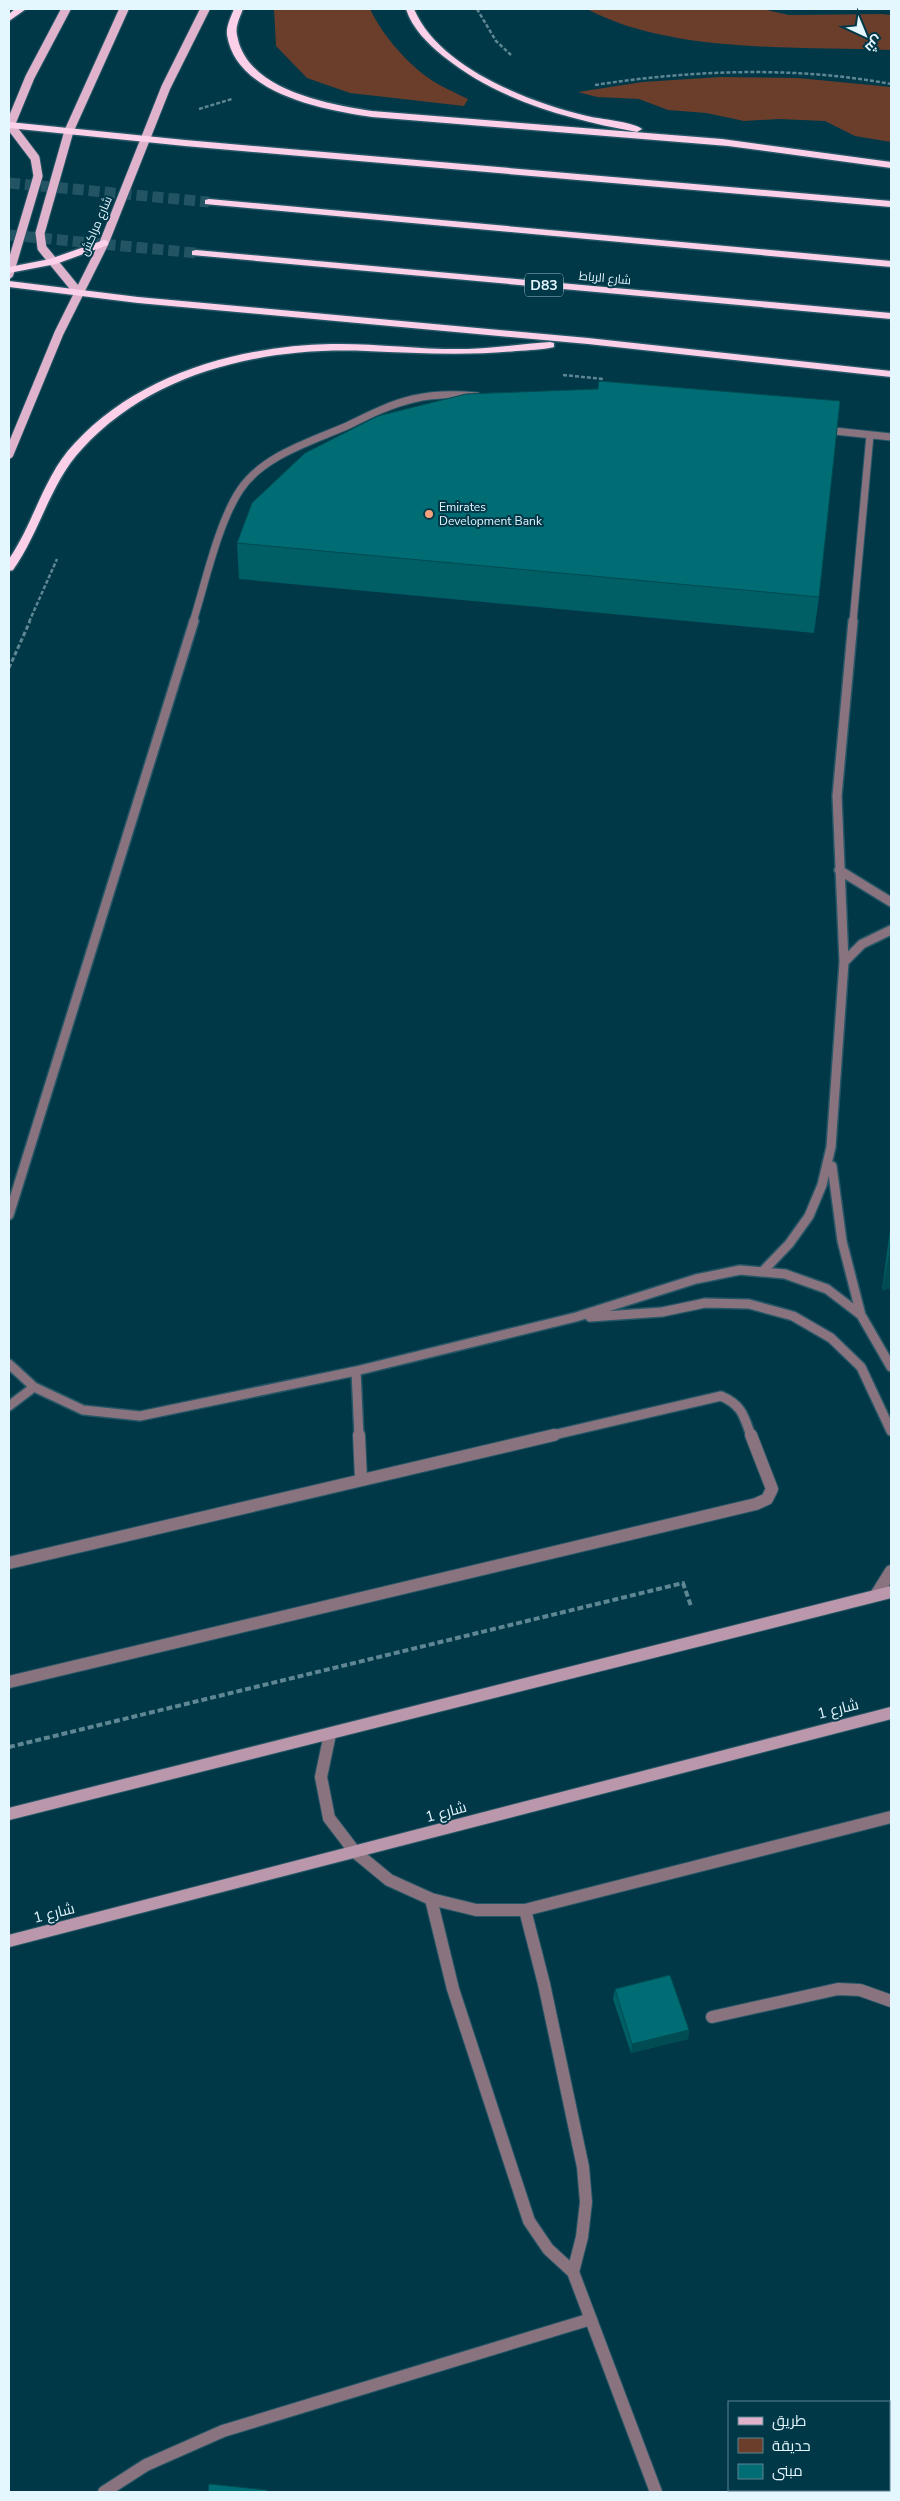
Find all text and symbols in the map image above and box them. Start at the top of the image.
north arrow [840,10,890,60]
text: ش [861,31,887,57]
street label: شارع مراكش [76,194,116,258]
street label: شارع الرباط [578,268,632,288]
road number: D83 [525,274,563,296]
place label: Emirates Development Bank [439,499,543,529]
marker: Emirates Development Bank [423,508,435,520]
street label: شارع 1 [815,1694,861,1725]
street label: شارع 1 [423,1797,469,1828]
street label: شارع 1 [31,1898,77,1929]
legend [728,2401,890,2491]
text: طريق [772,2411,806,2431]
text: حديقة [772,2436,811,2456]
text: مبنى [772,2461,803,2481]

